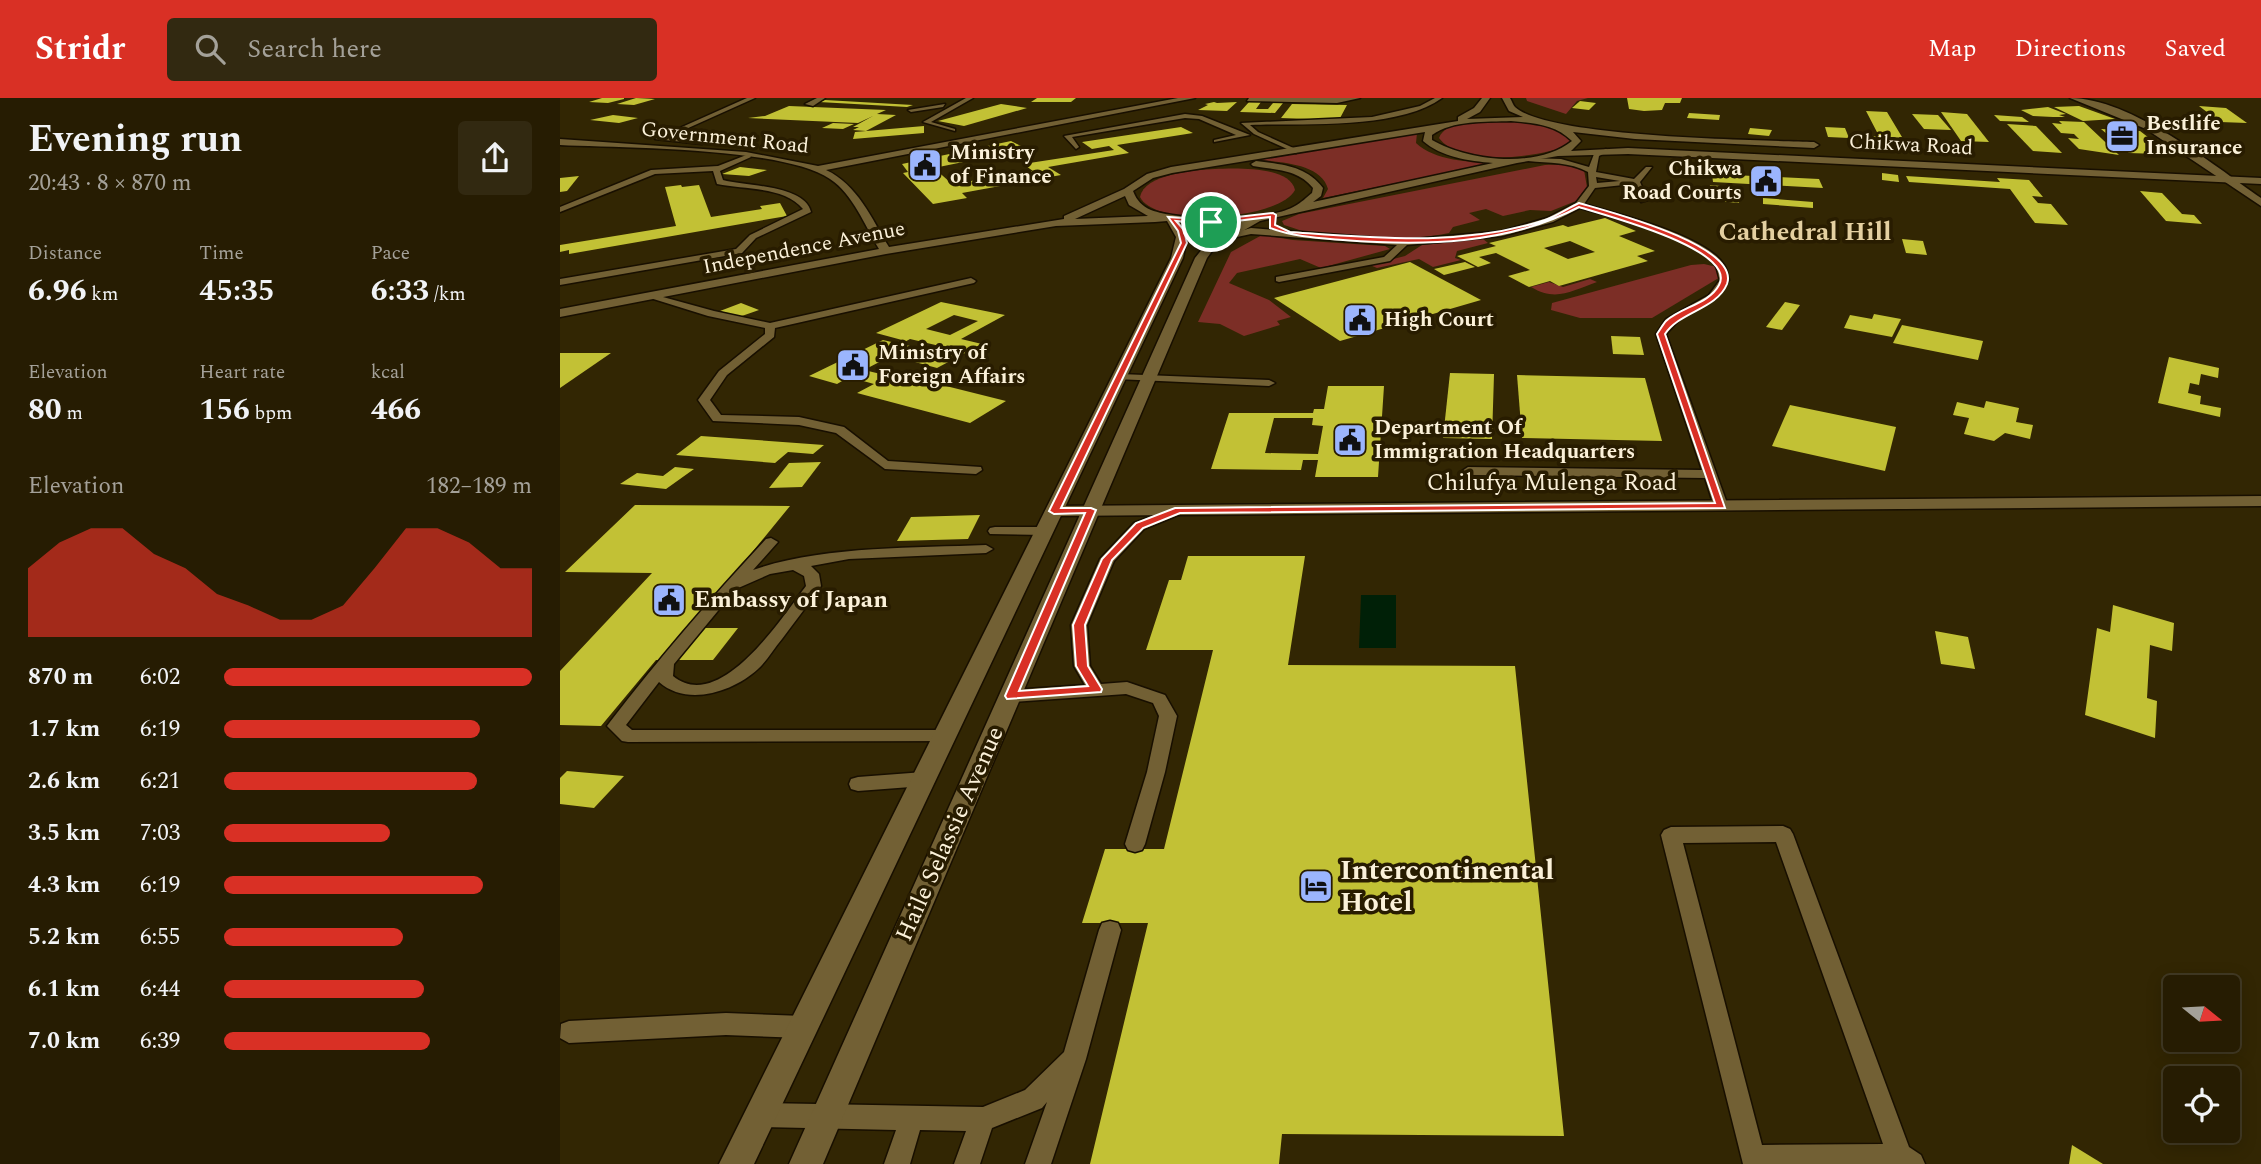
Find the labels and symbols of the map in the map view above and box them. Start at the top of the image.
place label: Bestlife Insurance [2146,108,2242,164]
street label: Government Road [639,113,811,163]
office icon: Bestlife Insurance [2103,117,2141,155]
street label: Chikwa Road [1848,126,1974,164]
place label: Ministry of Finance [950,137,1052,193]
public building icon: Ministry of Finance [906,146,944,184]
place label: Chikwa Road Courts [1622,153,1742,209]
public building icon: Chikwa Road Courts [1747,162,1785,200]
pin [1181,192,1241,252]
district label: Cathedral Hill [1718,212,1892,252]
street label: Independence Avenue [700,213,908,283]
public building icon: High Court [1341,301,1379,339]
place label: High Court [1384,304,1494,336]
place label: Ministry of Foreign Affairs [878,337,1026,393]
public building icon: Ministry of Foreign Affairs [834,346,872,384]
place label: Department Of Immigration Headquarters [1374,412,1635,468]
public building icon: Department Of Immigration Headquarters [1331,421,1369,459]
street label: Chilufya Mulenga Road [1427,465,1677,501]
public building icon: Embassy of Japan [650,581,688,619]
place label: Embassy of Japan [694,582,888,618]
street label: Haile Selassie Avenue [886,721,1014,947]
place label: Intercontinental Hotel [1340,849,1554,924]
hotel icon: Intercontinental Hotel [1297,867,1335,905]
north arrow [2163,975,2240,1052]

